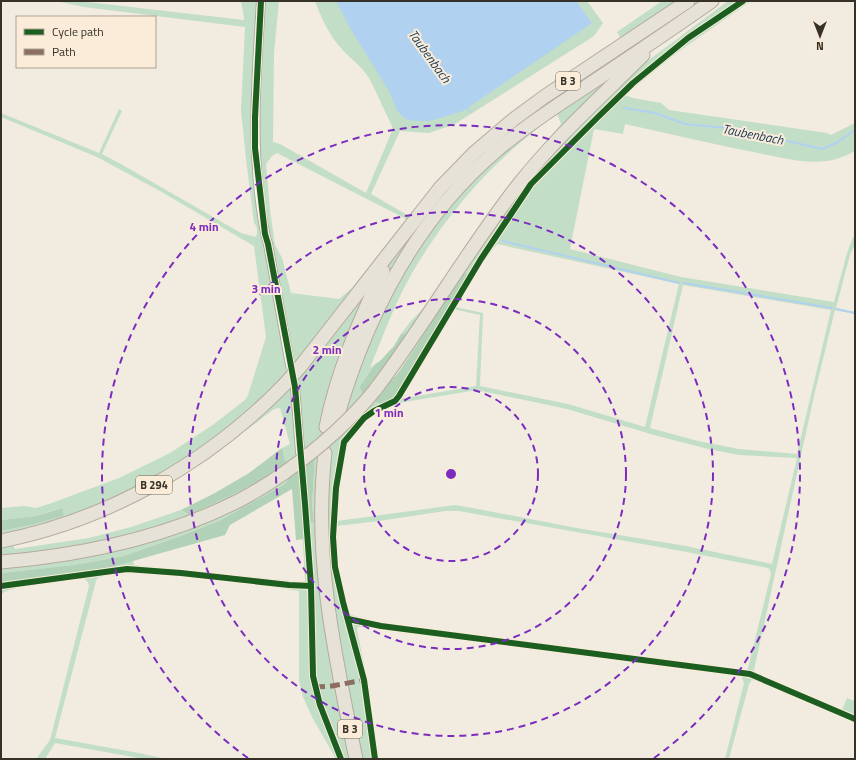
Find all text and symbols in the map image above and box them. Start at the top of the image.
legend [16,16,156,68]
north arrow [800,16,840,56]
text: Cycle path [52,22,104,41]
water label: Taubenbach [404,25,457,87]
text: N [816,38,824,54]
text: Path [52,42,76,61]
road number: B 3 [556,72,580,90]
water label: Taubenbach [721,118,786,150]
text: 4 min [189,217,219,236]
text: 3 min [251,279,281,298]
text: 2 min [312,340,342,359]
text: 1 min [374,403,404,422]
centre of rings [444,467,458,481]
road number: B 294 [136,476,172,494]
road number: B 3 [338,720,362,738]

